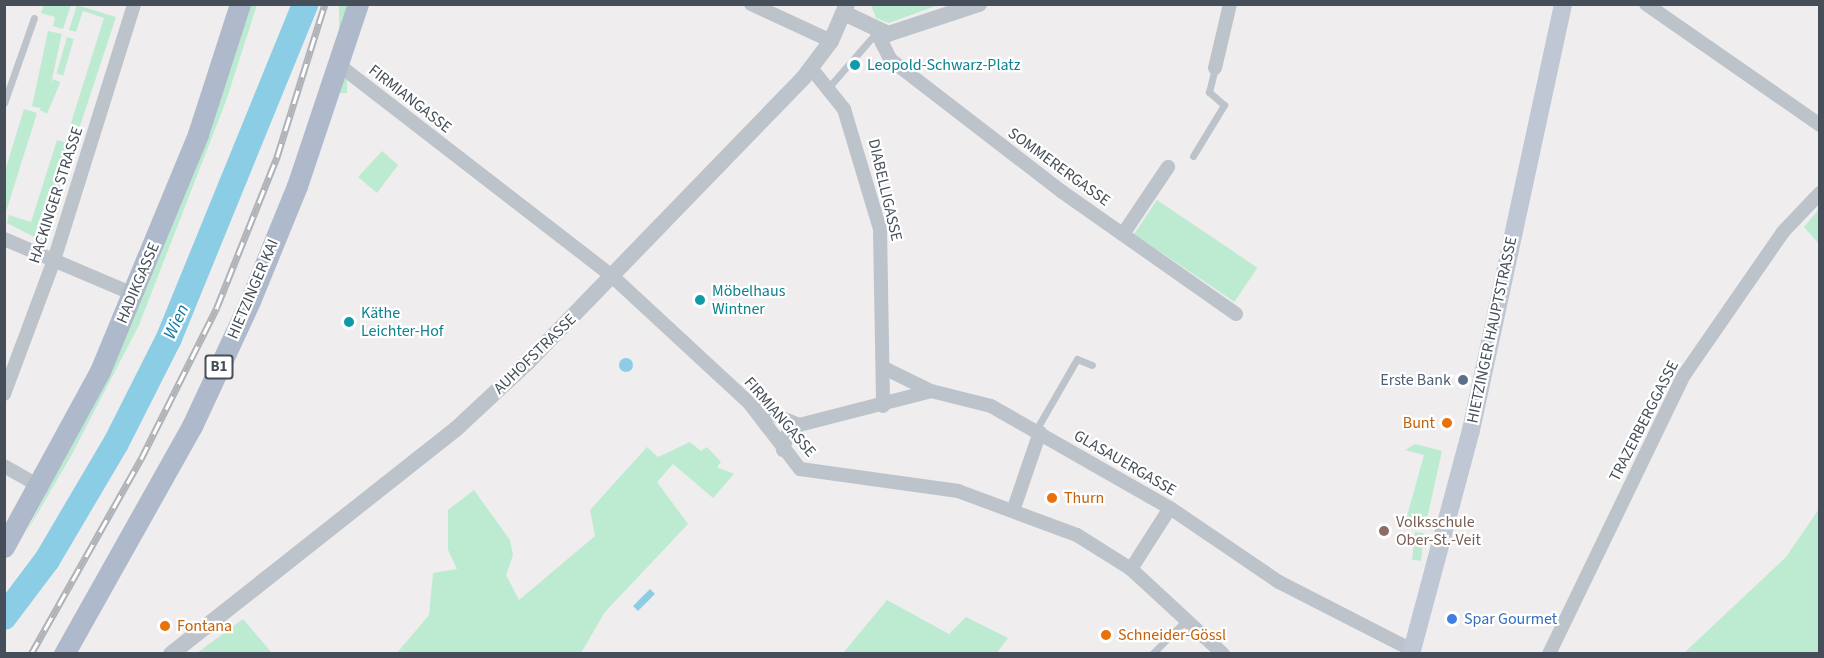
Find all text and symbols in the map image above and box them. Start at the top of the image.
place label: Leopold-Schwarz-Platz [867,55,1021,75]
marker: Leopold-Schwarz-Platz [848,58,862,72]
street label: FIRMIANGASSE [365,61,455,137]
street label: HACKINGER STRASSE [25,124,87,266]
street label: SOMMERERGASSE [1004,124,1114,210]
street label: DIABELLIGASSE [864,137,906,243]
street label: HIETZINGER HAUPTSTRASSE [1463,235,1521,425]
street label: HIETZINGER KAI [223,236,283,342]
street label: HADIKGASSE [112,240,164,326]
place label: Möbelhaus Wintner [712,281,785,319]
marker: Möbelhaus Wintner [693,293,707,307]
water label: Wien [160,301,194,343]
place label: Käthe Leichter-Hof [361,303,443,341]
street label: AUHOFSTRASSE [490,310,580,398]
marker: Käthe Leichter-Hof [342,315,356,329]
road number: B1 [204,355,234,379]
street label: TRAZERBERGGASSE [1605,357,1683,485]
place label: Erste Bank [1380,370,1451,390]
street label: FIRMIANGASSE [740,373,820,461]
marker: Erste Bank [1456,373,1470,387]
place label: Bunt [1403,413,1435,433]
marker: Bunt [1440,416,1454,430]
street label: GLASAUERGASSE [1070,426,1180,500]
place label: Thurn [1064,488,1104,508]
marker: Thurn [1045,491,1059,505]
place label: Volksschule Ober-St.-Veit [1396,512,1481,550]
marker: Volksschule Ober-St.-Veit [1377,524,1391,538]
place label: Spar Gourmet [1464,609,1557,629]
marker: Spar Gourmet [1445,612,1459,626]
place label: Fontana [177,616,232,636]
marker: Fontana [158,619,172,633]
place label: Schneider-Gössl [1118,625,1226,645]
marker: Schneider-Gössl [1099,628,1113,642]

